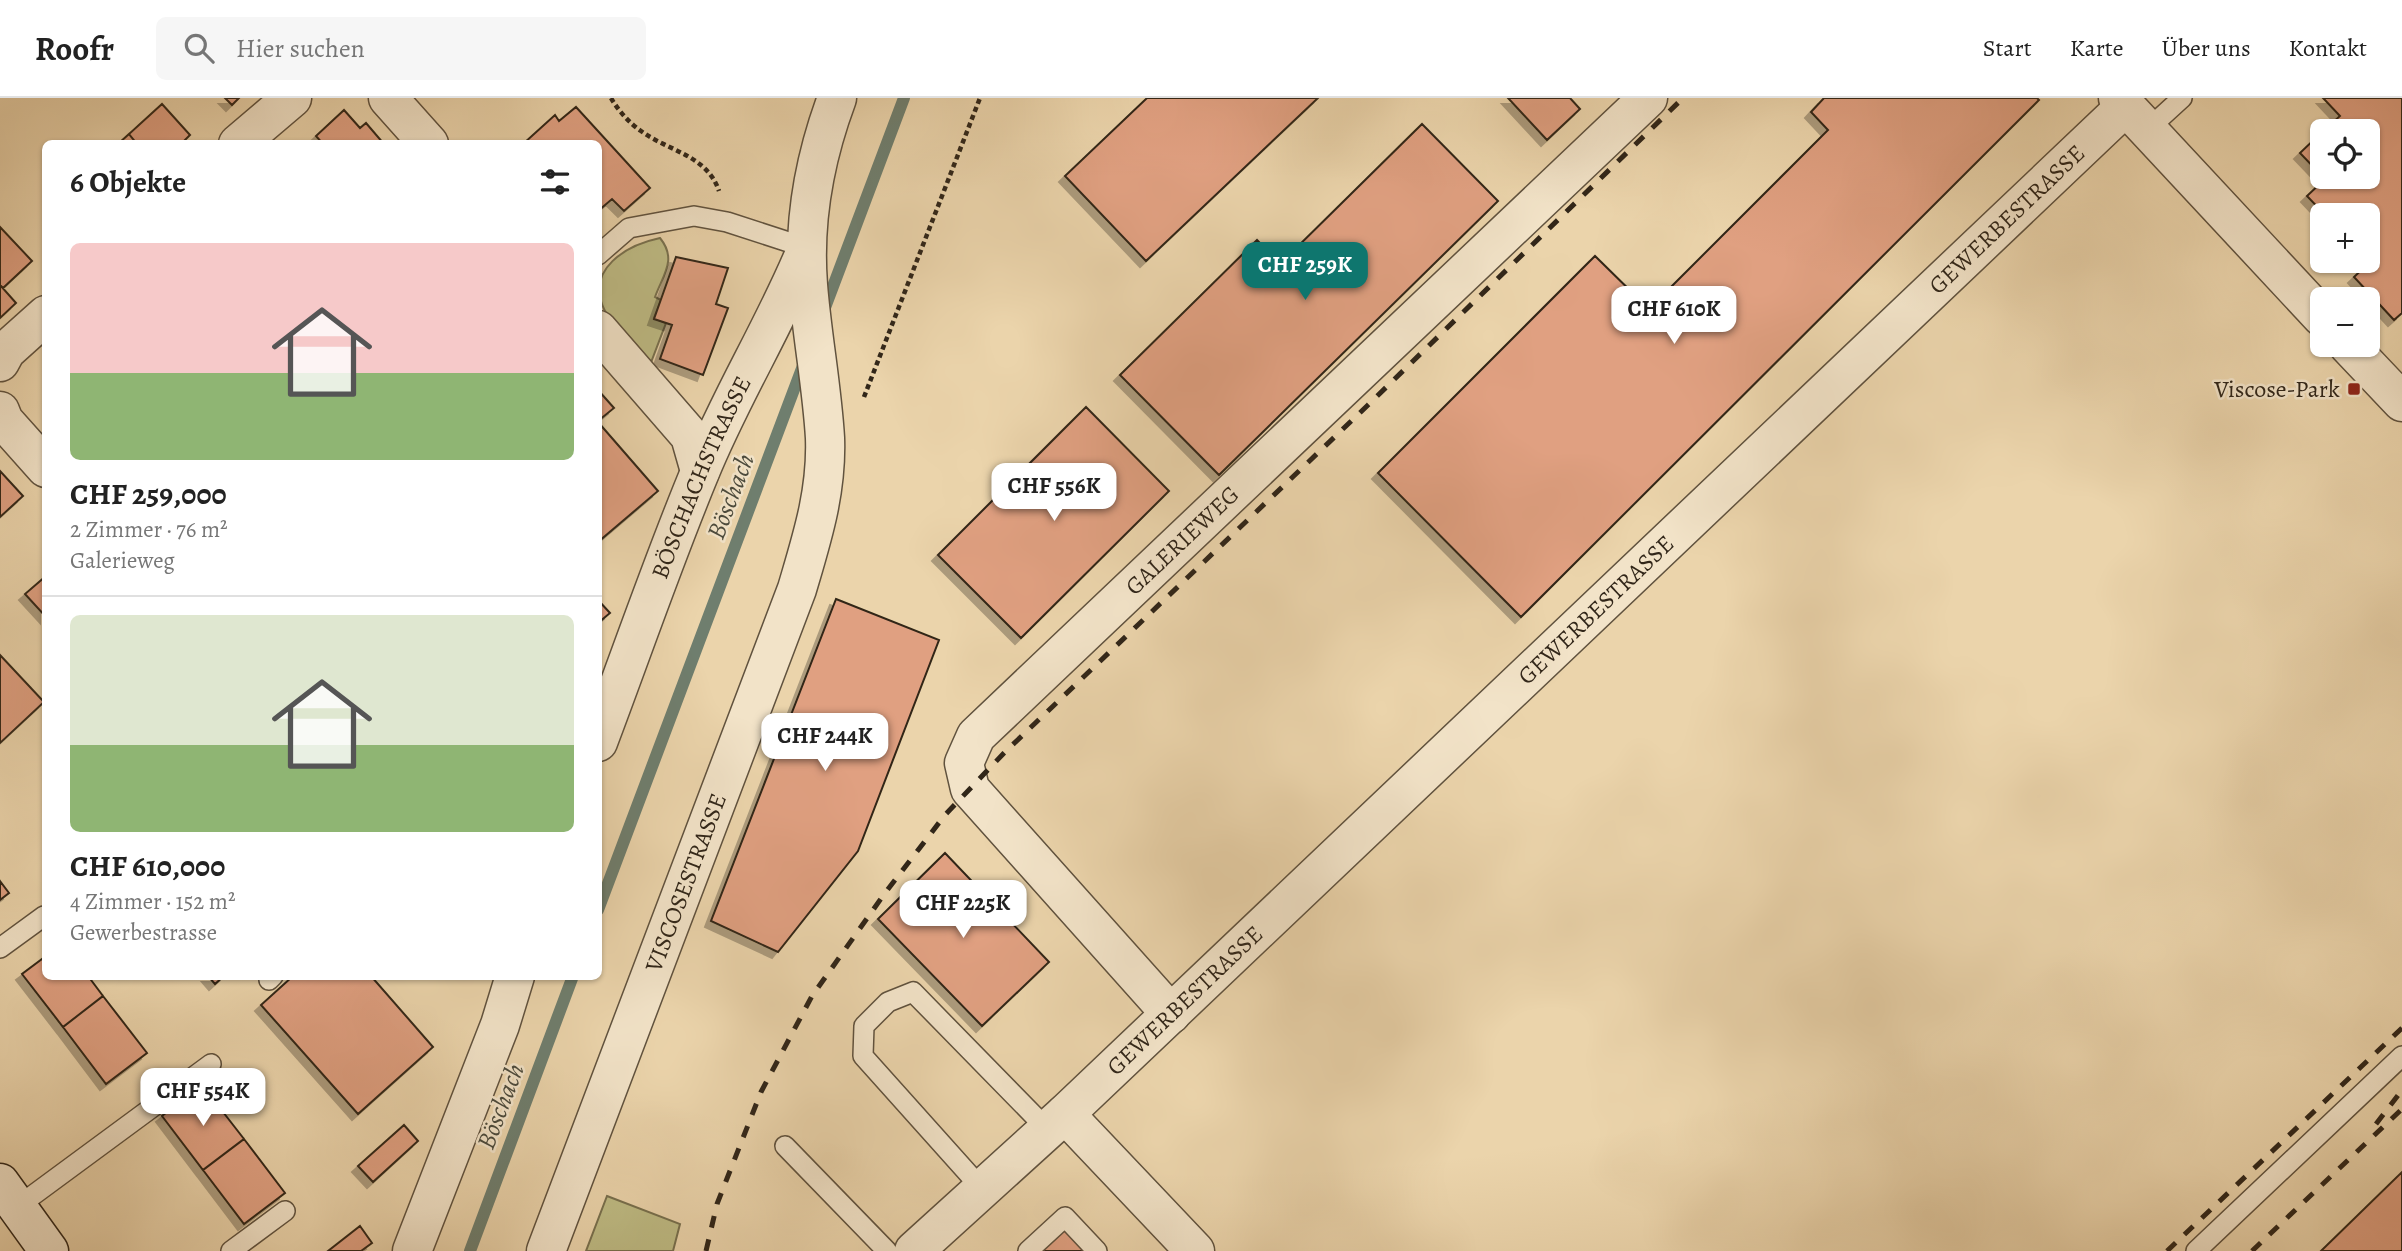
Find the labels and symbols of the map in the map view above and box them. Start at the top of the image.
street label: GEWERBESTRASSE [1922,137,2092,301]
pin: CHF 259K [1233,242,1377,302]
pin: CHF 610K [1602,286,1746,346]
street label: BÖSCHACHSTRASSE [644,370,759,583]
place label: Viscose-Park [2213,373,2340,405]
marker: Viscose-Park [2346,381,2362,397]
water label: Böschach [698,448,763,544]
pin: CHF 556K [982,464,1126,523]
street label: GALERIEWEG [1118,479,1246,602]
street label: GEWERBESTRASSE [1511,528,1681,692]
pin: CHF 244K [753,714,897,773]
street label: VISCOSESTRASSE [637,789,734,977]
pin: CHF 225K [891,880,1035,940]
street label: GEWERBESTRASSE [1100,918,1270,1082]
water label: Böschach [468,1058,533,1154]
pin: CHF 554K [131,1068,275,1128]

